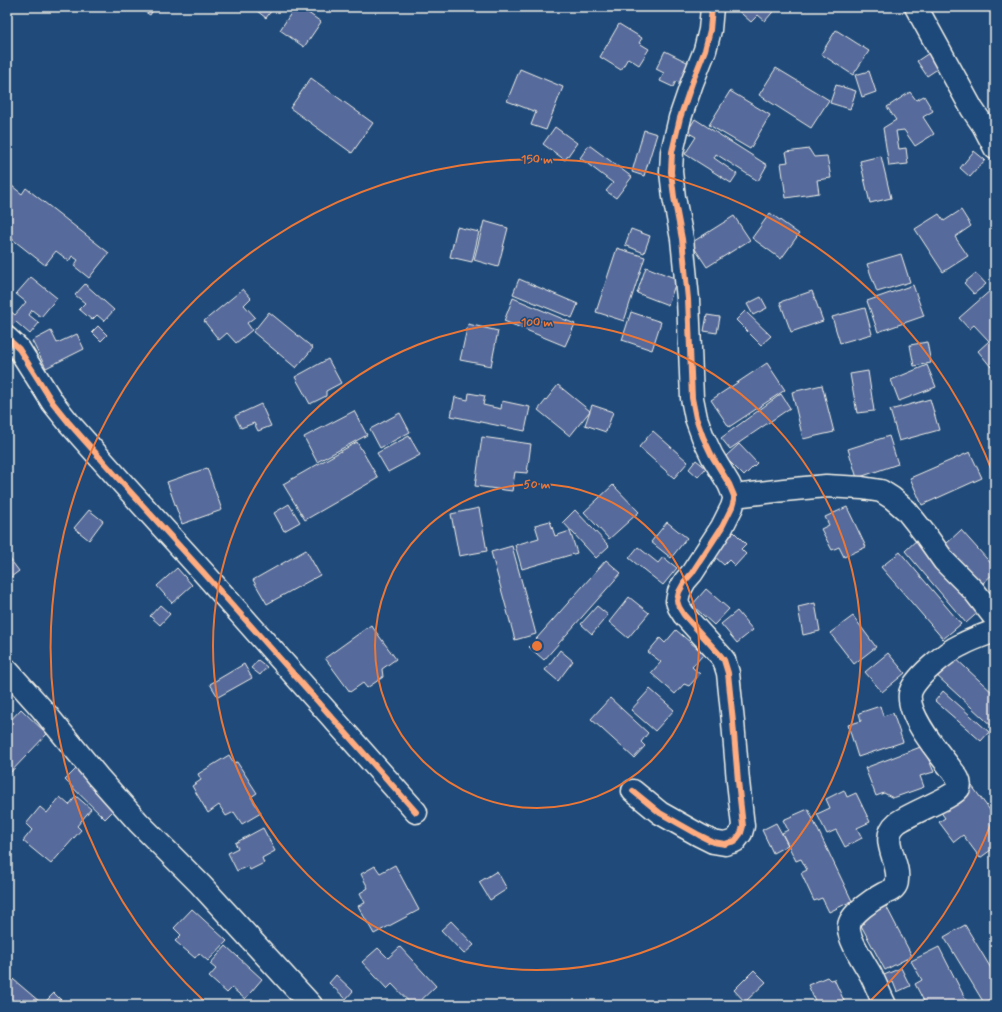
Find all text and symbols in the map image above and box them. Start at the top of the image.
text: 150 m [521,152,553,168]
text: 100 m [521,315,554,331]
text: 50 m [524,477,551,493]
centre of rings [530,639,544,653]

